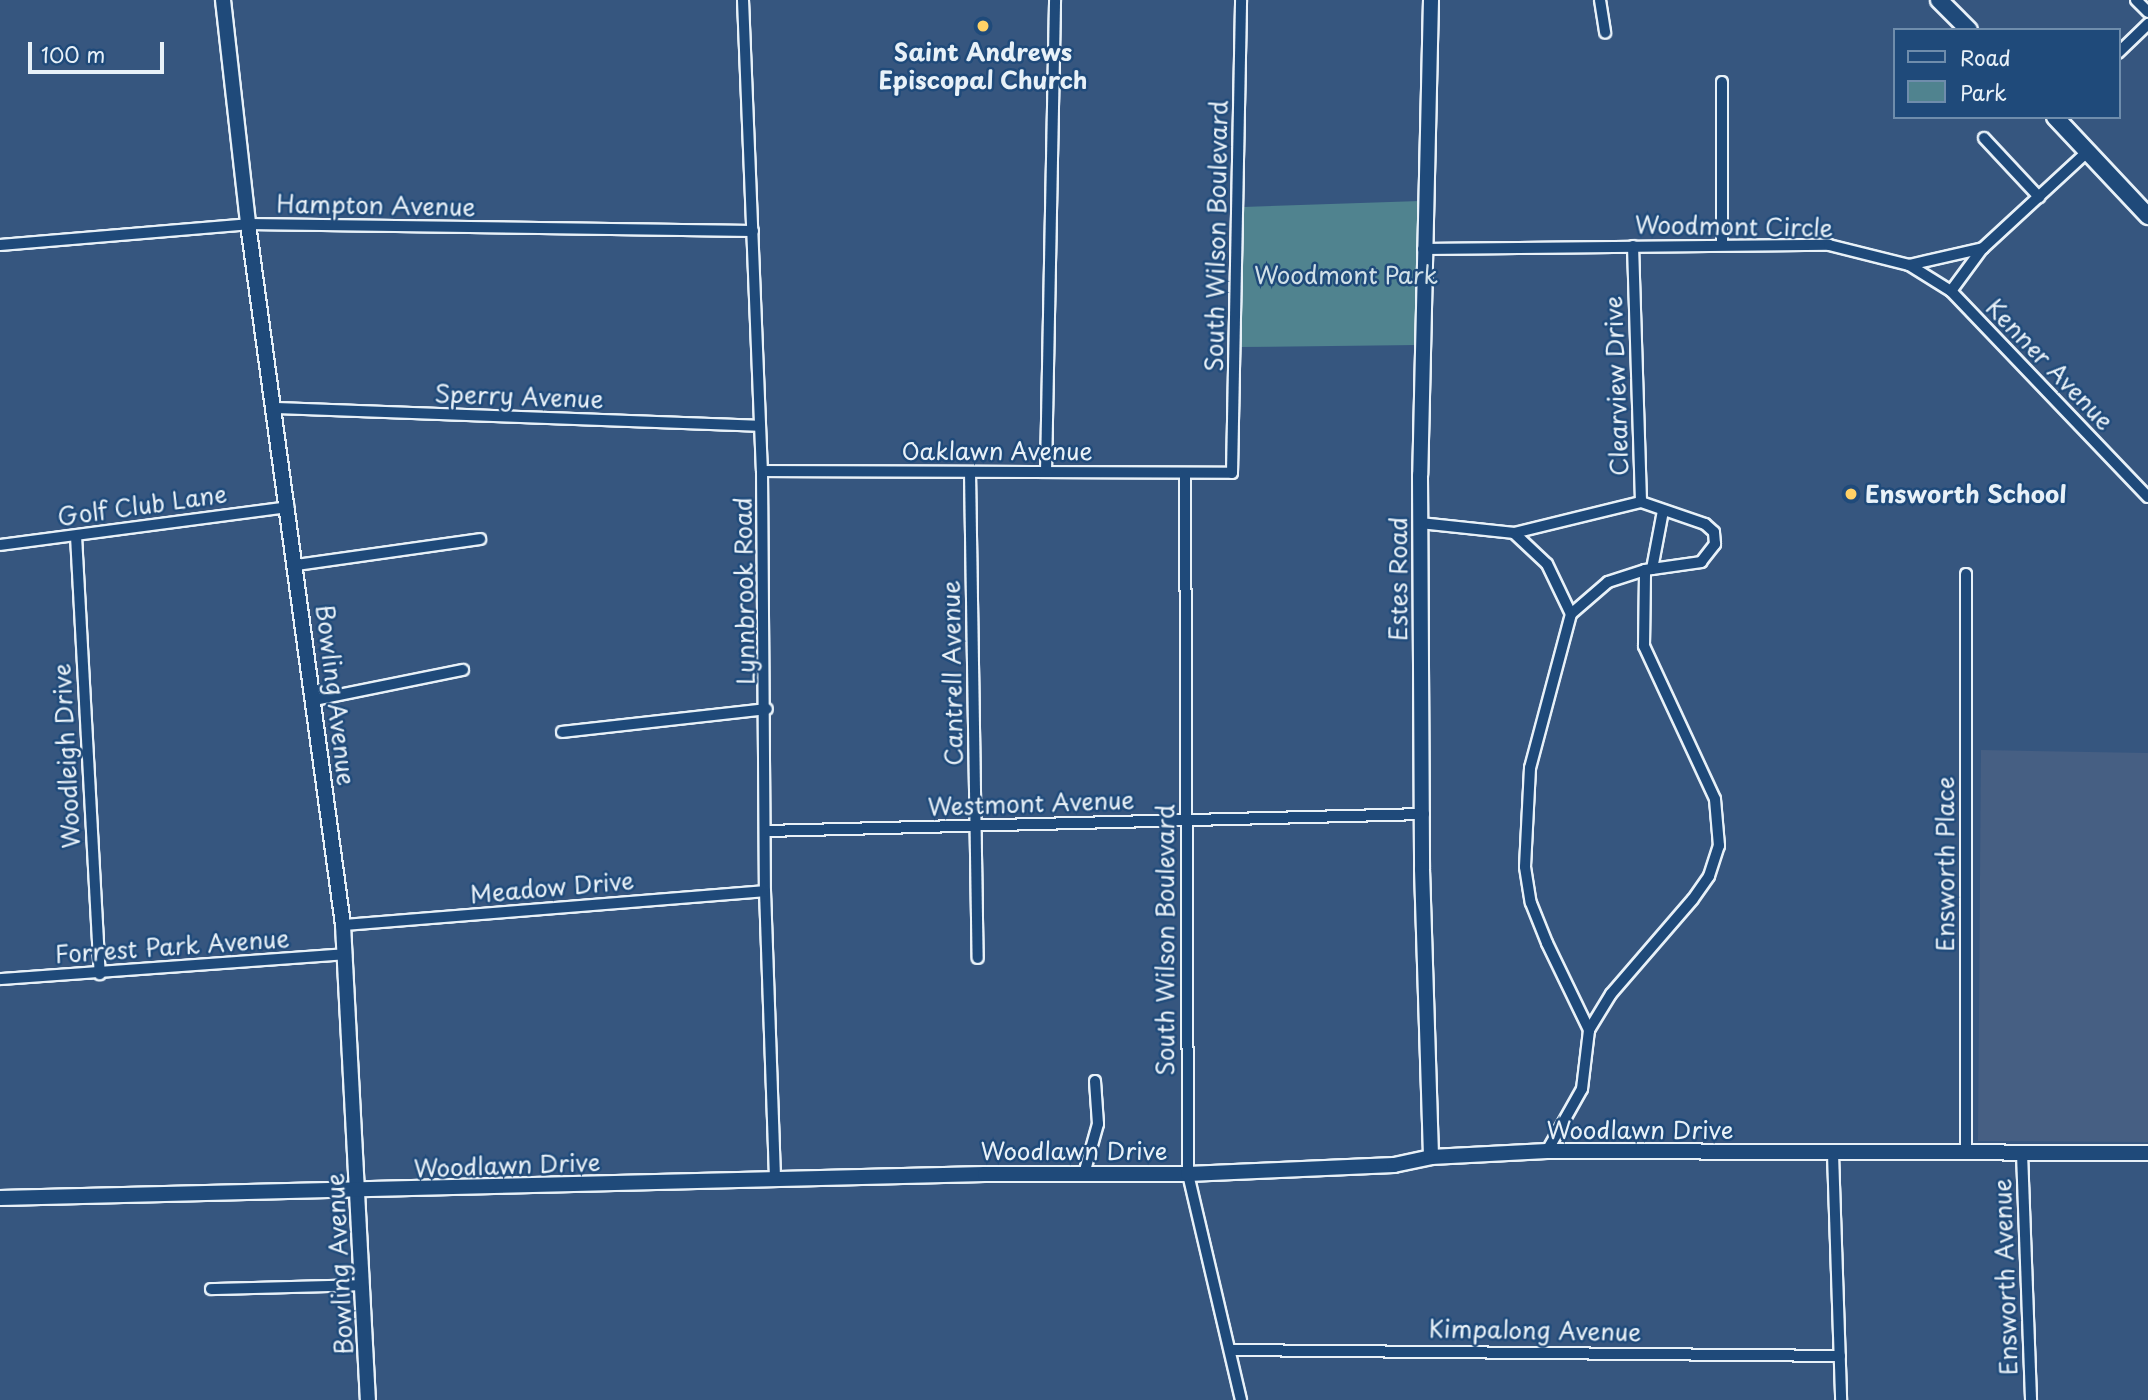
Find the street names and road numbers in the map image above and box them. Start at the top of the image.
street label: South Wilson Boulevard [1199,99,1233,373]
street label: Hampton Avenue [277,189,475,221]
street label: Woodmont Circle [1634,210,1834,242]
street label: Kenner Avenue [1980,292,2120,436]
street label: Clearview Drive [1598,295,1634,477]
street label: Sperry Avenue [434,379,604,413]
street label: Oaklawn Avenue [902,437,1092,465]
street label: Golf Club Lane [54,479,230,531]
street label: Lynnbrook Road [728,497,760,685]
street label: Estes Road [1384,516,1412,642]
street label: Cantrell Avenue [936,581,968,765]
street label: Bowling Avenue [311,604,361,786]
street label: Woodleigh Drive [47,662,85,850]
street label: Ensworth Place [1931,775,1959,953]
street label: Westmont Avenue [928,785,1134,821]
street label: South Wilson Boulevard [1151,804,1179,1076]
street label: Meadow Drive [468,865,636,909]
street label: Forrest Park Avenue [55,923,289,969]
street label: Woodlawn Drive [1547,1116,1733,1144]
street label: Woodlawn Drive [981,1137,1167,1165]
street label: Woodlawn Drive [413,1147,601,1183]
street label: Bowling Avenue [320,1173,358,1355]
street label: Ensworth Avenue [1987,1177,2023,1377]
street label: Kimpalong Avenue [1429,1314,1641,1346]

